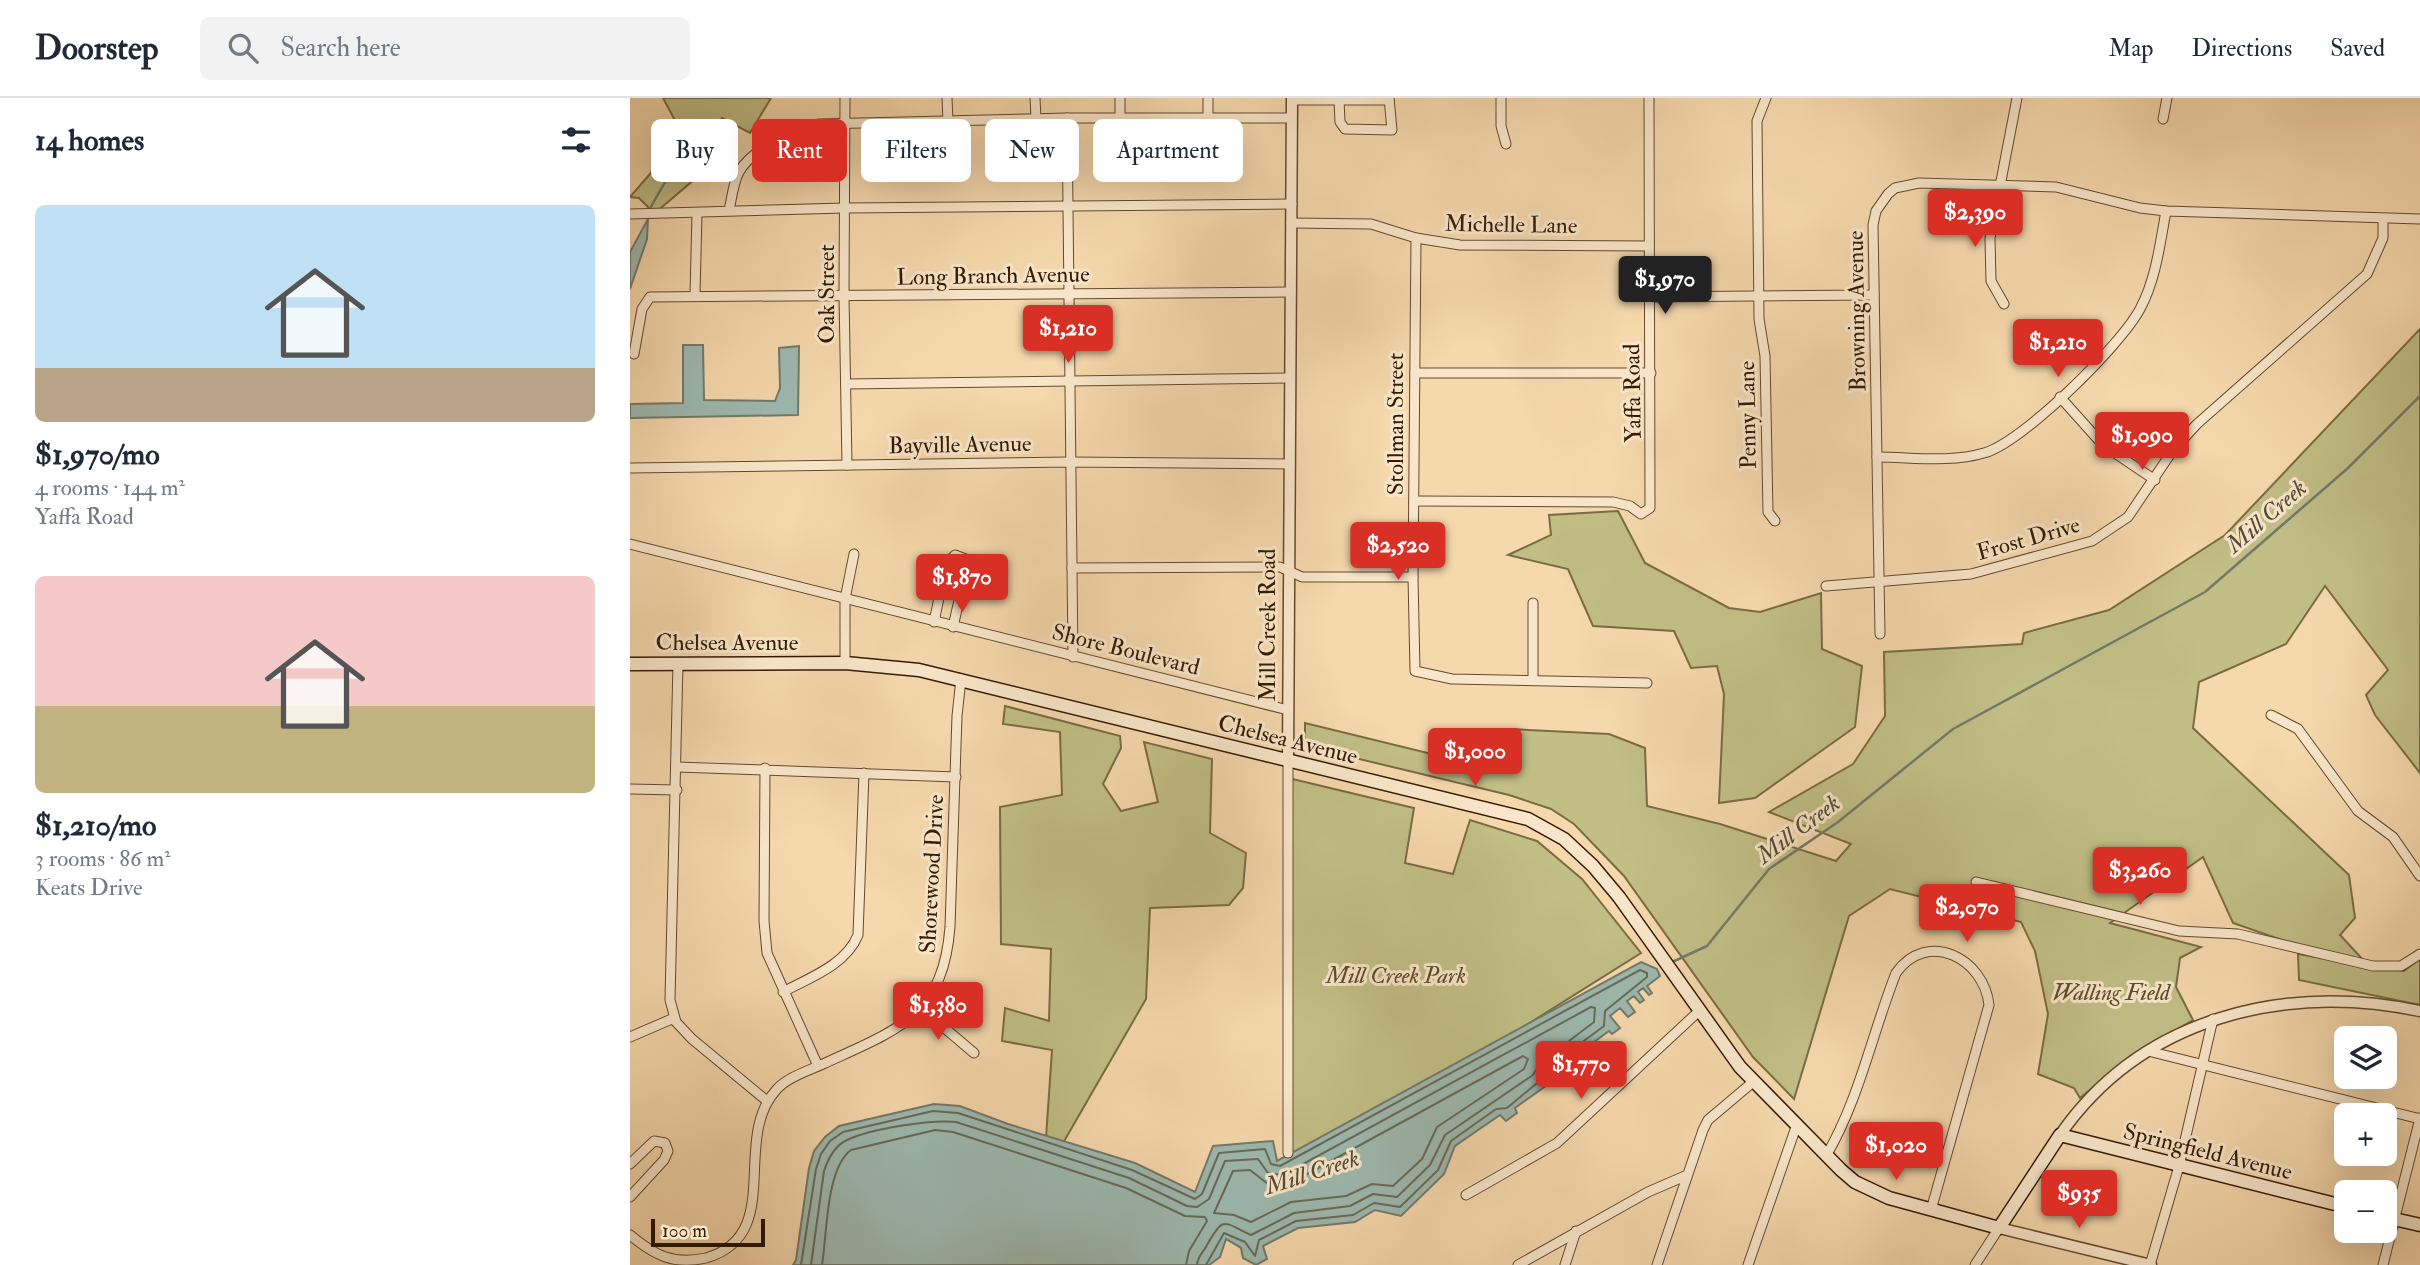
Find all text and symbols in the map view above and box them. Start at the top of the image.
search box [200,17,690,80]
text: Doorstep [35,28,158,69]
icon: search [224,29,262,67]
text: Search here [280,32,401,64]
text: Map [2108,33,2153,64]
text: Directions [2191,33,2292,64]
text: Saved [2330,33,2385,64]
chip: Buy [651,119,738,182]
chip: Rent [752,119,847,182]
chip: Filters [861,119,971,182]
chip: New [985,119,1079,182]
chip: Apartment [1093,119,1243,182]
icon: filters [557,121,595,159]
text: 14 homes [35,122,144,159]
pin: $2,390 [1918,190,2032,249]
text: $2,390 [1944,197,2006,226]
street label: Michelle Lane [1444,209,1578,240]
street label: Browning Avenue [1841,230,1872,392]
street label: Oak Street [812,244,841,344]
icon: home [252,250,378,376]
pin: $1,970 [1608,256,1722,316]
street label: Long Branch Avenue [896,259,1090,292]
text: $1,970 [1635,264,1695,293]
pin: $1,210 [1011,306,1125,365]
text: $1,210 [1039,313,1097,342]
pin: $1,210 [2001,320,2115,379]
text: $1,210 [2029,327,2087,356]
street label: Yaffa Road [1617,343,1648,443]
street label: Stollman Street [1381,353,1410,495]
street label: Penny Lane [1732,360,1763,469]
pin: $1,090 [2085,412,2199,472]
text: $1,090 [2111,420,2173,449]
street label: Bayville Avenue [888,429,1032,460]
text: $1,970/mo [35,436,160,473]
text: 4 rooms · 144 m² [35,473,185,502]
water label: Mill Creek [2218,473,2313,561]
text: Yaffa Road [35,502,134,531]
street label: Frost Drive [1973,510,2084,567]
pin: $2,520 [1341,522,1455,582]
text: $2,520 [1366,530,1430,559]
street label: Mill Creek Road [1253,548,1282,702]
pin: $1,870 [905,554,1019,614]
text: $1,870 [932,562,992,591]
street label: Shore Boulevard [1049,617,1203,682]
icon: home [252,621,378,747]
street label: Chelsea Avenue [656,628,799,657]
street label: Chelsea Avenue [1215,708,1361,771]
pin: $1,000 [1418,728,1532,788]
text: $1,000 [1444,736,1506,765]
water label: Mill Creek [1749,788,1846,872]
street label: Shorewood Drive [913,793,950,954]
text: $1,210/mo [35,807,156,844]
text: 3 rooms · 86 m² [35,844,171,873]
pin: $3,260 [2083,848,2197,907]
text: $3,260 [2109,855,2171,884]
text: Keats Drive [35,873,143,902]
pin: $2,070 [1910,884,2024,944]
text: $2,070 [1935,892,1999,921]
park label: Mill Creek Park [1324,961,1466,990]
park label: Walling Field [2052,978,2171,1007]
pin: $1,380 [881,982,995,1042]
text: $1,380 [909,990,967,1019]
map controls [2334,1026,2397,1243]
button: layers [2334,1026,2397,1089]
pin: $1,770 [1524,1042,1638,1101]
text: $1,770 [1552,1049,1610,1078]
button: + [2334,1103,2397,1166]
street label: Springfield Avenue [2120,1116,2296,1188]
pin: $1,020 [1839,1122,1953,1182]
text: $1,020 [1865,1130,1927,1159]
water label: Mill Creek [1259,1143,1363,1203]
pin: $935 [2038,1170,2120,1230]
text: $935 [2057,1178,2101,1207]
button: − [2334,1180,2397,1243]
scale bar [651,1216,765,1248]
text: 100 m [662,1219,707,1243]

